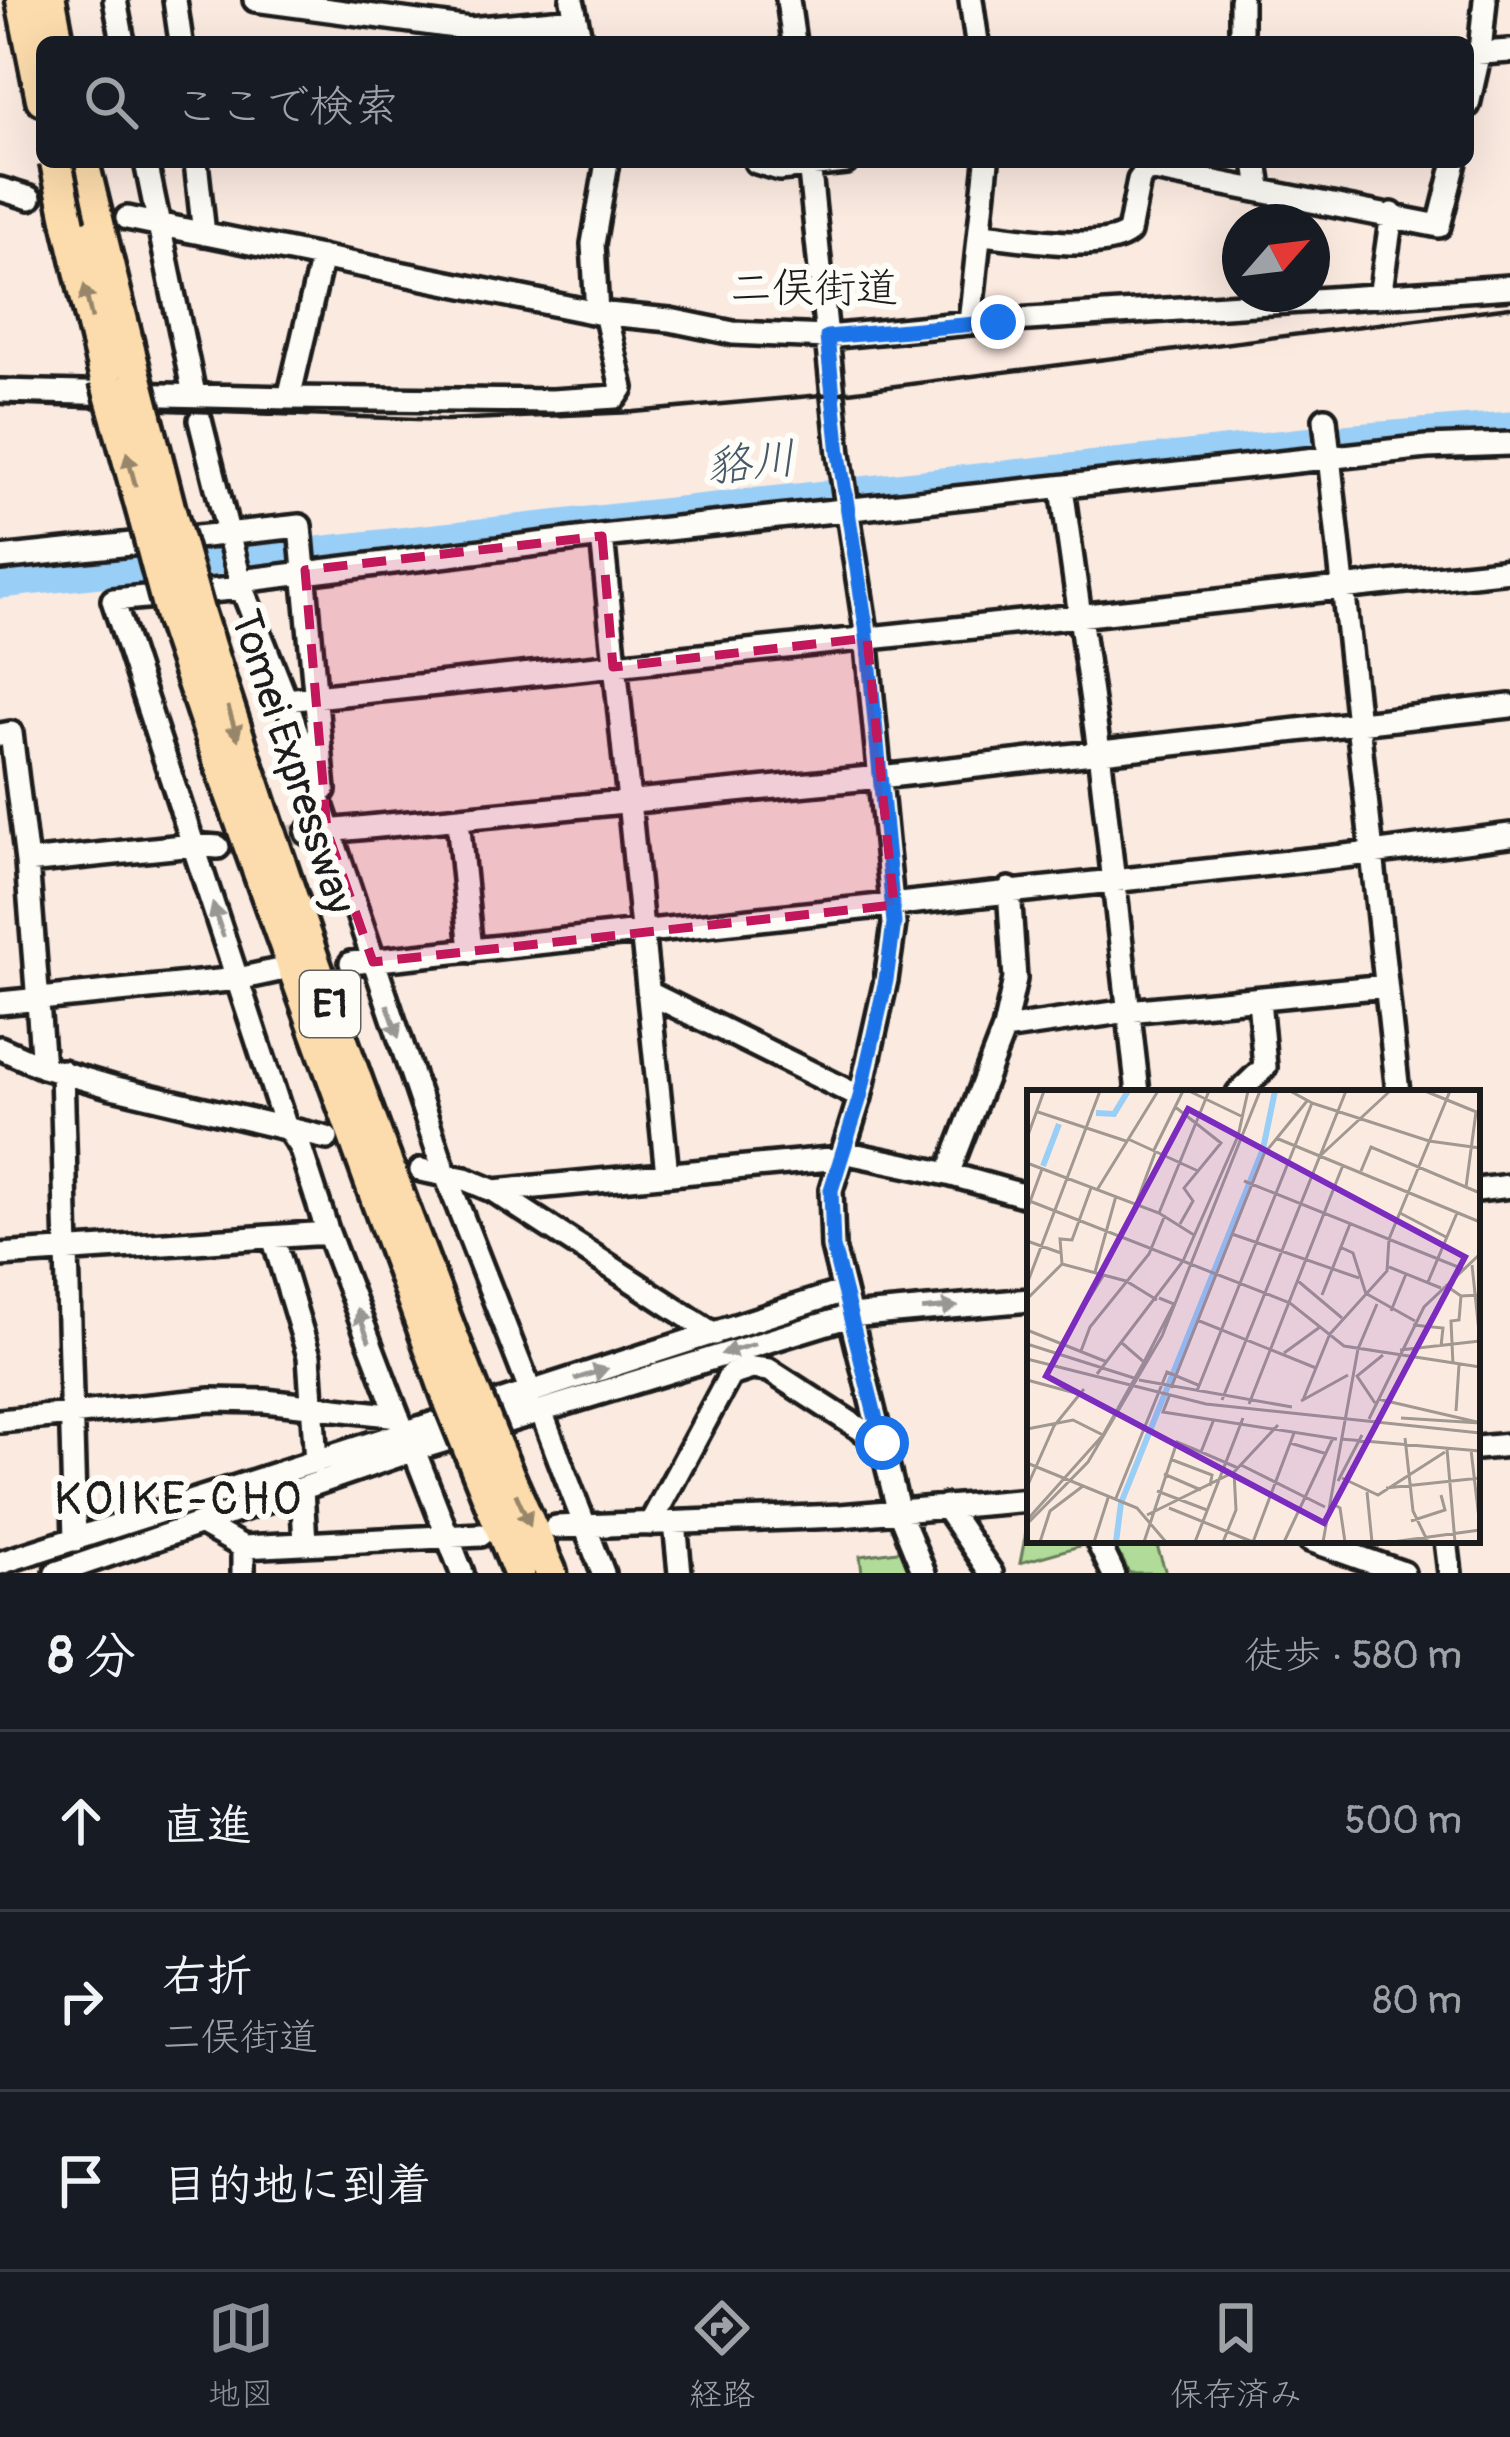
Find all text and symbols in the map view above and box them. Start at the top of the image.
search box [36,36,1474,168]
icon: search [78,69,144,135]
text: ここで検索 [174,79,399,135]
north arrow [1222,204,1330,312]
street label: 二俣街道 [730,263,898,315]
one-way arrow [78,284,97,321]
route end [971,295,1025,349]
water label: 貉川 [703,430,799,496]
one-way arrow [120,450,139,487]
street label: Tomei Expressway [218,604,366,920]
one-way arrow [224,705,243,742]
one-way arrow [208,902,226,938]
road number: E1 [300,971,360,1037]
one-way arrow [385,1003,403,1039]
inset map [1027,1090,1480,1543]
one-way arrow [922,1298,959,1317]
one-way arrow [353,1307,372,1343]
one-way arrow [719,1341,755,1359]
one-way arrow [573,1363,610,1382]
route start [855,1416,909,1470]
district label: KOIKE-CHO [54,1472,304,1528]
one-way arrow [514,1493,534,1528]
text: 8 分 [48,1625,136,1689]
text: 徒歩 · 580 m [1244,1631,1462,1680]
icon: ahead [48,1788,114,1854]
text: 500 m [1344,1796,1462,1845]
text: 直進 [162,1798,252,1854]
text: 右折 [162,1949,252,2005]
icon: right [48,1968,114,2034]
text: 80 m [1373,1976,1462,2025]
text: 二俣街道 [162,2013,318,2062]
icon: arrive [48,2148,114,2214]
text: 目的地に到着 [162,2158,432,2214]
tab: 地図 [208,2295,274,2415]
tab: 経路 [689,2295,755,2415]
tab: 保存済み [1170,2295,1302,2415]

